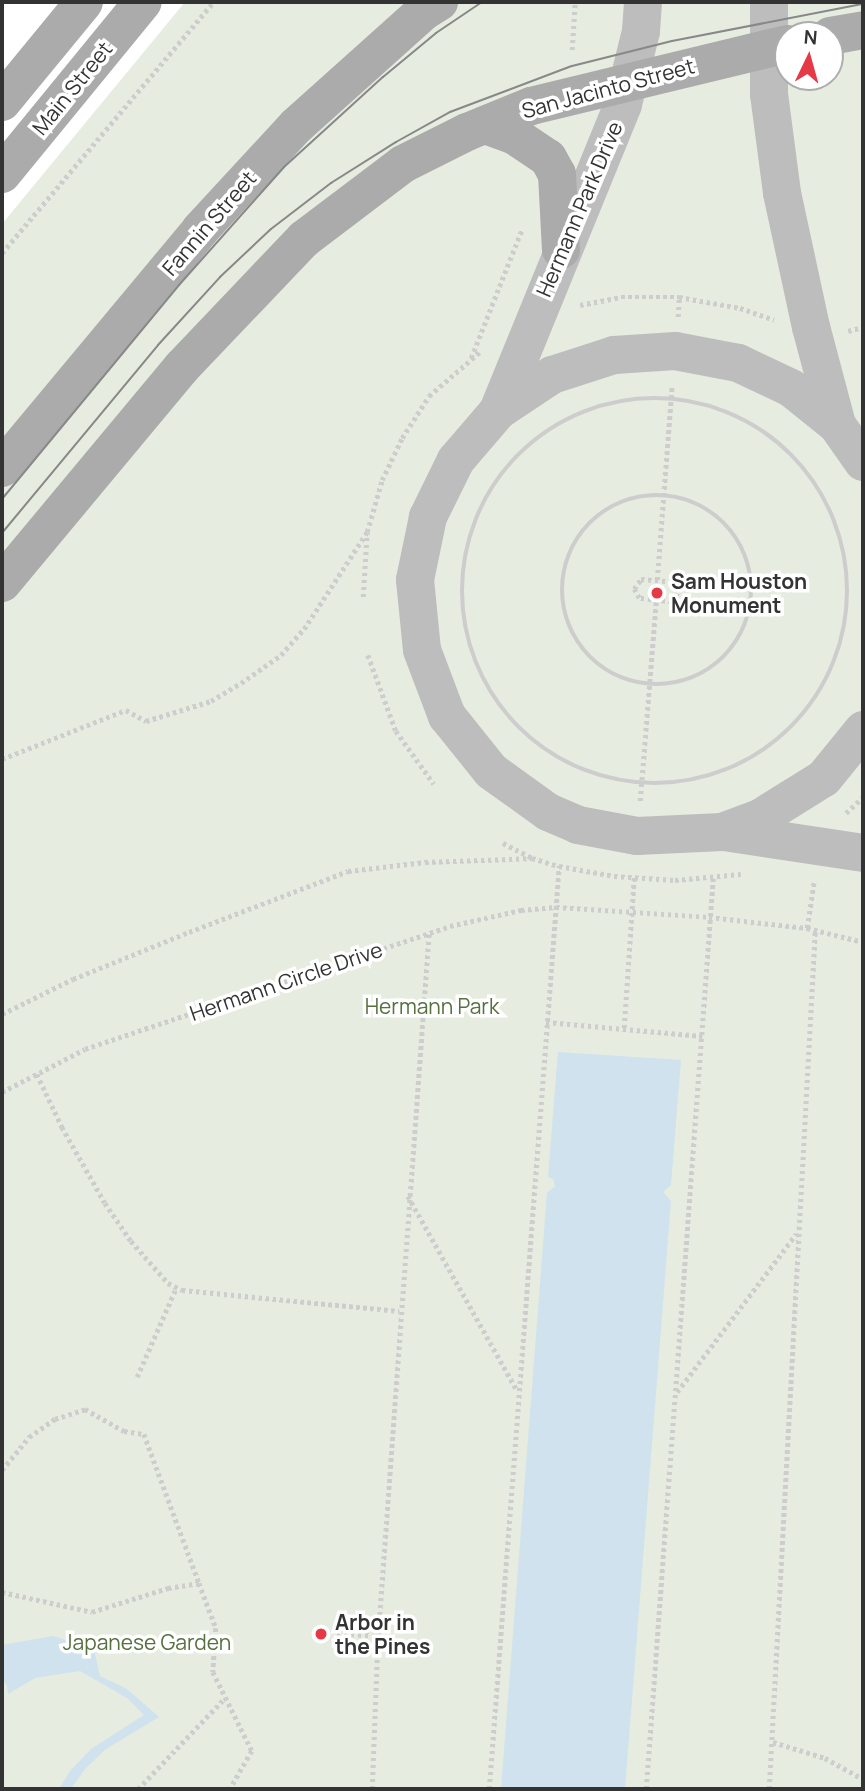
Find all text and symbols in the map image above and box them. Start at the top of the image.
north arrow [774,21,844,91]
text: N [803,24,819,51]
street label: Main Street [27,36,117,140]
street label: San Jacinto Street [519,53,697,123]
street label: Hermann Park Drive [531,118,627,300]
street label: Fannin Street [157,166,261,280]
place label: Sam Houston Monument [671,568,807,618]
marker: Sam Houston Monument [649,585,665,601]
street label: Hermann Circle Drive [186,936,386,1026]
park label: Hermann Park [365,993,499,1019]
place label: Arbor in the Pines [335,1609,430,1659]
marker: Arbor in the Pines [313,1626,329,1642]
park label: Japanese Garden [63,1629,231,1655]

